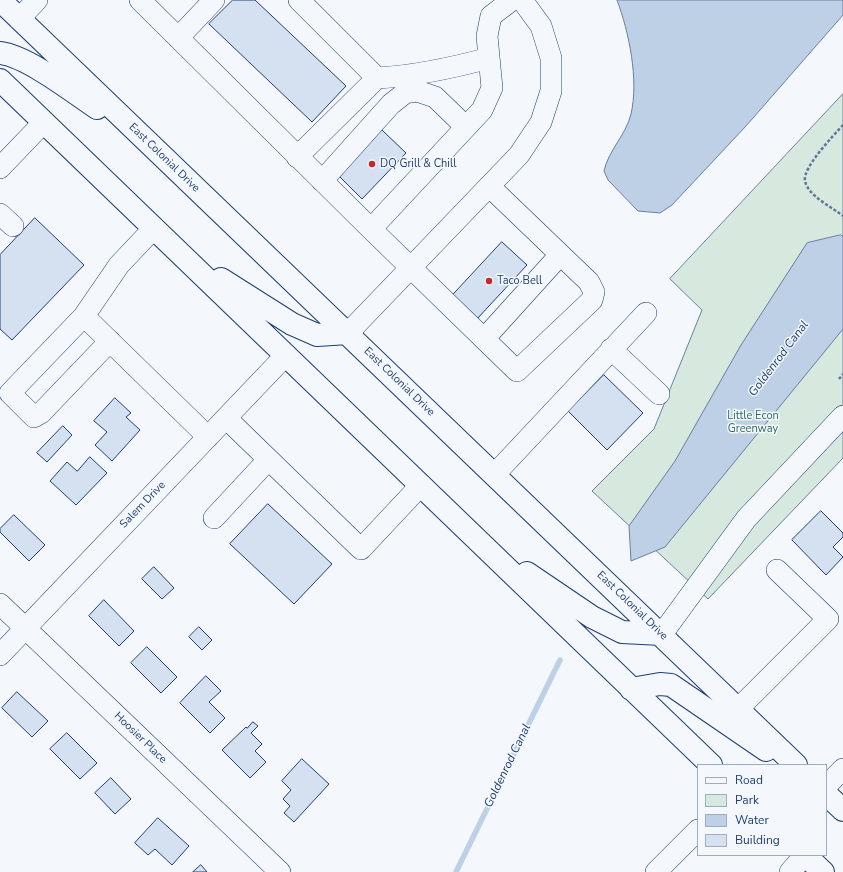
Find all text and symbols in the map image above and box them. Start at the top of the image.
street label: East Colonial Drive [126,121,202,195]
place label: DQ Grill & Chill [380,157,456,171]
marker: DQ Grill & Chill [367,159,377,169]
place label: Taco Bell [497,274,542,288]
marker: Taco Bell [484,276,494,286]
water label: Goldenrod Canal [746,318,812,400]
street label: East Colonial Drive [361,345,437,419]
park label: Little Econ Greenway [727,409,779,435]
street label: Salem Drive [117,479,169,531]
street label: East Colonial Drive [594,569,670,643]
street label: Hoosier Place [111,710,169,766]
water label: Goldenrod Canal [482,722,534,810]
legend [697,764,827,856]
text: Road [735,772,763,788]
text: Park [735,792,759,808]
text: Water [735,812,769,828]
text: Building [735,832,780,848]

